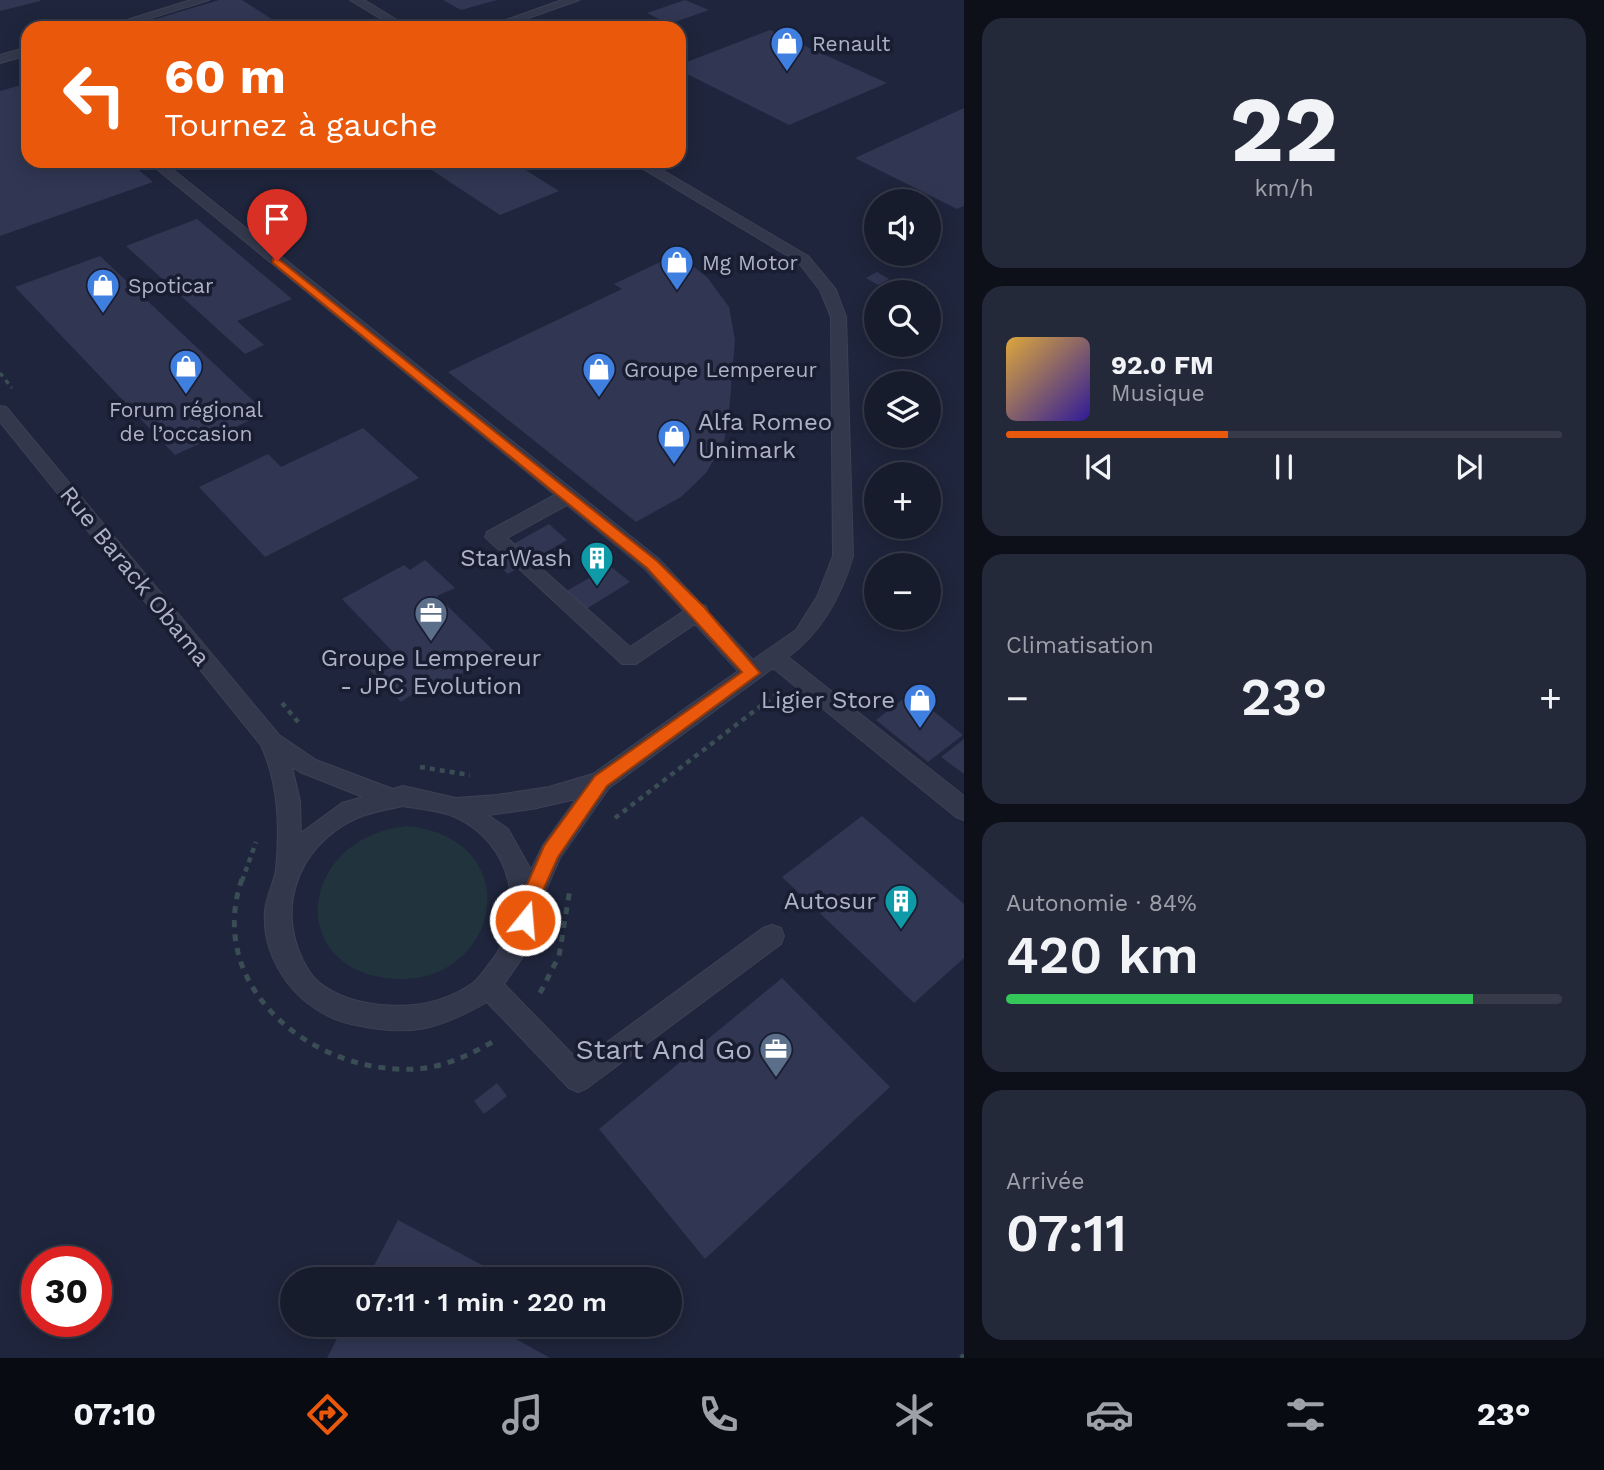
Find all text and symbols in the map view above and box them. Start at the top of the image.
shop icon: Renault [768,24,806,73]
place label: Renault [812,31,891,56]
text: 60 m [164,47,286,105]
icon: left [49,49,140,140]
text: 22 [1230,76,1338,183]
text: Tournez à gauche [164,106,437,144]
text: km/h [1254,175,1314,202]
pin [247,189,307,261]
map controls [864,189,941,630]
button: sound [864,189,941,266]
icon: arrive [258,200,296,238]
shop icon: Mg Motor [658,243,696,292]
place label: Mg Motor [702,250,799,275]
shop icon: Spoticar [84,266,122,315]
place label: Spoticar [128,273,214,298]
button: search [864,280,941,357]
shop icon: Forum régional de l’occasion [167,347,205,396]
shop icon: Groupe Lempereur [580,350,618,399]
text: 92.0 FM [1111,350,1214,380]
place label: Groupe Lempereur [624,357,817,382]
button: layers [864,371,941,448]
text: Musique [1111,380,1205,407]
place label: Forum régional de l’occasion [109,397,264,446]
place label: Alfa Romeo Unimark [698,408,832,464]
shop icon: Alfa Romeo Unimark [655,417,693,466]
icon: previous [1080,448,1118,486]
icon: pause [1265,448,1303,486]
icon: next [1450,448,1488,486]
button: + [864,462,941,539]
street label: Rue Barack Obama [54,481,216,671]
building icon: StarWash [578,539,616,588]
place label: StarWash [460,544,572,572]
button: − [864,553,941,630]
office icon: Groupe Lempereur - JPC Evolution [412,594,450,643]
text: Climatisation [1006,632,1154,659]
place label: Groupe Lempereur - JPC Evolution [321,644,541,700]
text: 23° [1241,667,1327,728]
text: − [1006,676,1029,720]
text: + [1539,676,1562,720]
shop icon: Ligier Store [901,681,939,730]
place label: Ligier Store [761,686,895,714]
building icon: Autosur [882,882,920,931]
position arrow [488,883,562,957]
place label: Autosur [784,887,876,915]
text: Autonomie · 84% [1006,890,1197,917]
text: 420 km [1006,925,1199,986]
office icon: Start And Go [757,1030,795,1079]
place label: Start And Go [576,1033,752,1066]
text: Arrivée [1006,1168,1085,1195]
text: 07:11 [1006,1203,1127,1264]
speed limit sign: 30 [21,1246,112,1337]
text: 07:11 · 1 min · 220 m [355,1287,607,1317]
icon: directions [303,1390,352,1439]
icon: music [498,1390,547,1439]
icon: phone [694,1390,743,1439]
icon: climate [890,1390,939,1439]
icon: car [1085,1390,1134,1439]
icon: filters [1281,1390,1330,1439]
text: 07:10 [73,1395,156,1433]
text: 23° [1477,1395,1531,1433]

